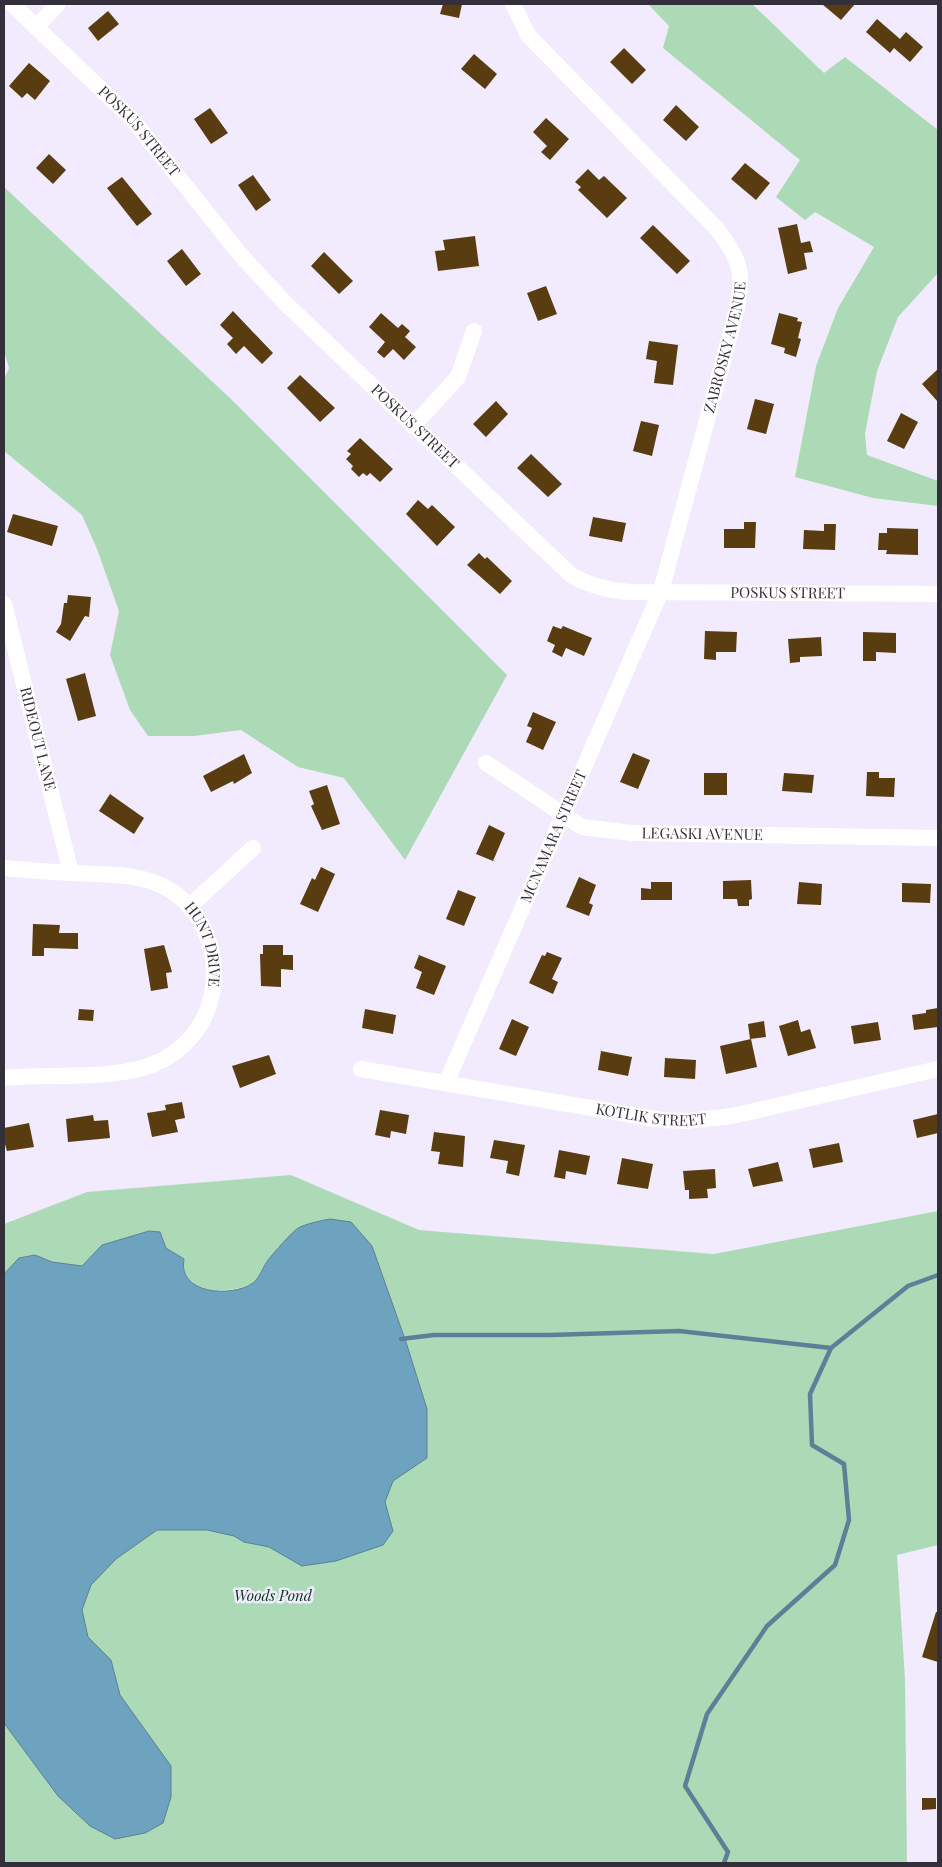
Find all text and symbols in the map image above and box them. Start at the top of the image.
street label: POSKUS STREET [94,81,185,180]
street label: ZABROSKY AVENUE [698,281,749,415]
street label: POSKUS STREET [367,379,464,473]
street label: POSKUS STREET [730,582,845,602]
street label: RIDEOUT LANE [16,685,61,793]
street label: MCNAMARA STREET [515,767,591,906]
street label: LEGASKI AVENUE [641,822,763,844]
street label: HUNT DRIVE [181,897,225,988]
street label: KOTLIK STREET [594,1098,707,1130]
park label: Woods Pond [234,1585,313,1605]

